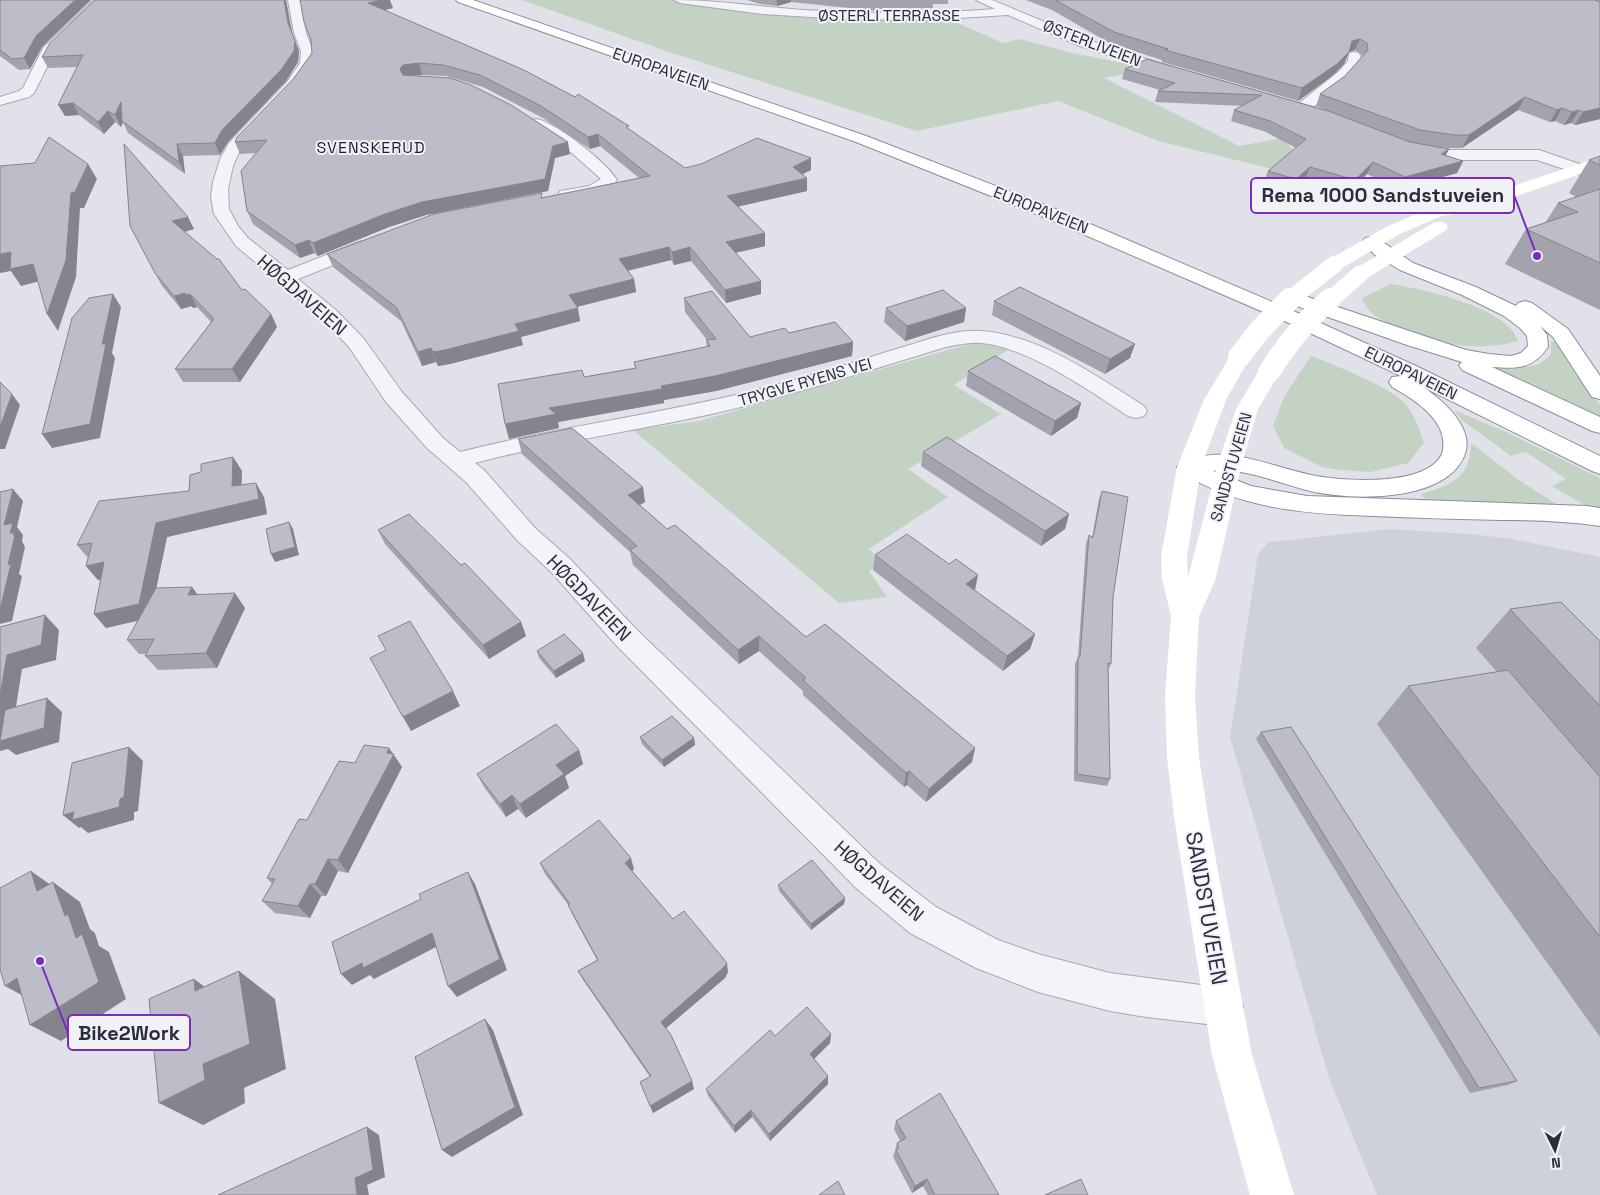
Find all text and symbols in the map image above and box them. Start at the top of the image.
street label: ØSTERLI TERRASSE [818,5,960,26]
street label: ØSTERLIVEIEN [1040,15,1144,71]
street label: EUROPAVEIEN [610,43,712,95]
district label: SVENSKERUD [316,137,426,158]
callout: Rema 1000 Sandstuveien [1251,178,1514,213]
street label: EUROPAVEIEN [990,181,1092,239]
text: Rema 1000 Sandstuveien [1262,182,1504,208]
street label: HØGDAVEIEN [252,249,352,341]
street label: EUROPAVEIEN [1361,341,1461,405]
street label: TRYGVE RYENS VEI [736,353,874,411]
street label: SANDSTUVEIEN [1205,410,1257,524]
street label: HØGDAVEIEN [541,549,637,647]
street label: SANDSTUVEIEN [1180,829,1234,987]
street label: HØGDAVEIEN [829,835,929,927]
callout: Bike2Work [68,1015,190,1050]
text: Bike2Work [78,1020,180,1046]
north arrow [1530,1125,1580,1175]
text: N [1551,1154,1562,1172]

